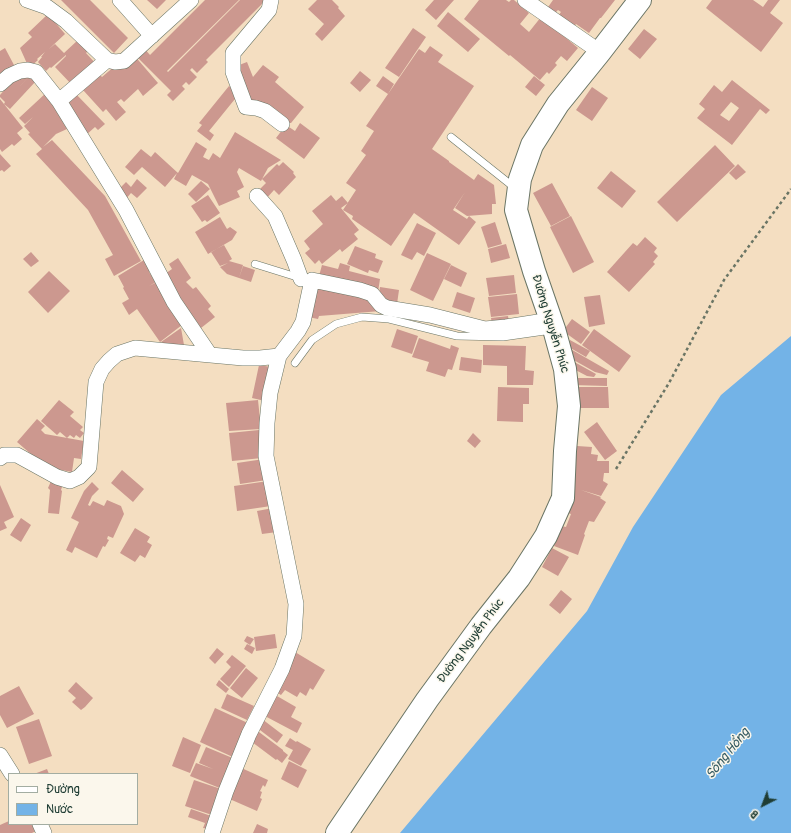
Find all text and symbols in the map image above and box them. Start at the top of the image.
street label: Đường Nguyễn Phúc [528,273,572,375]
street label: Đường Nguyễn Phúc [435,596,507,686]
water label: Sông Hồng [703,726,753,782]
legend [8,773,138,825]
text: Đường [46,782,80,797]
north arrow [743,785,783,825]
text: Nước [46,802,73,817]
text: B [748,807,761,821]

